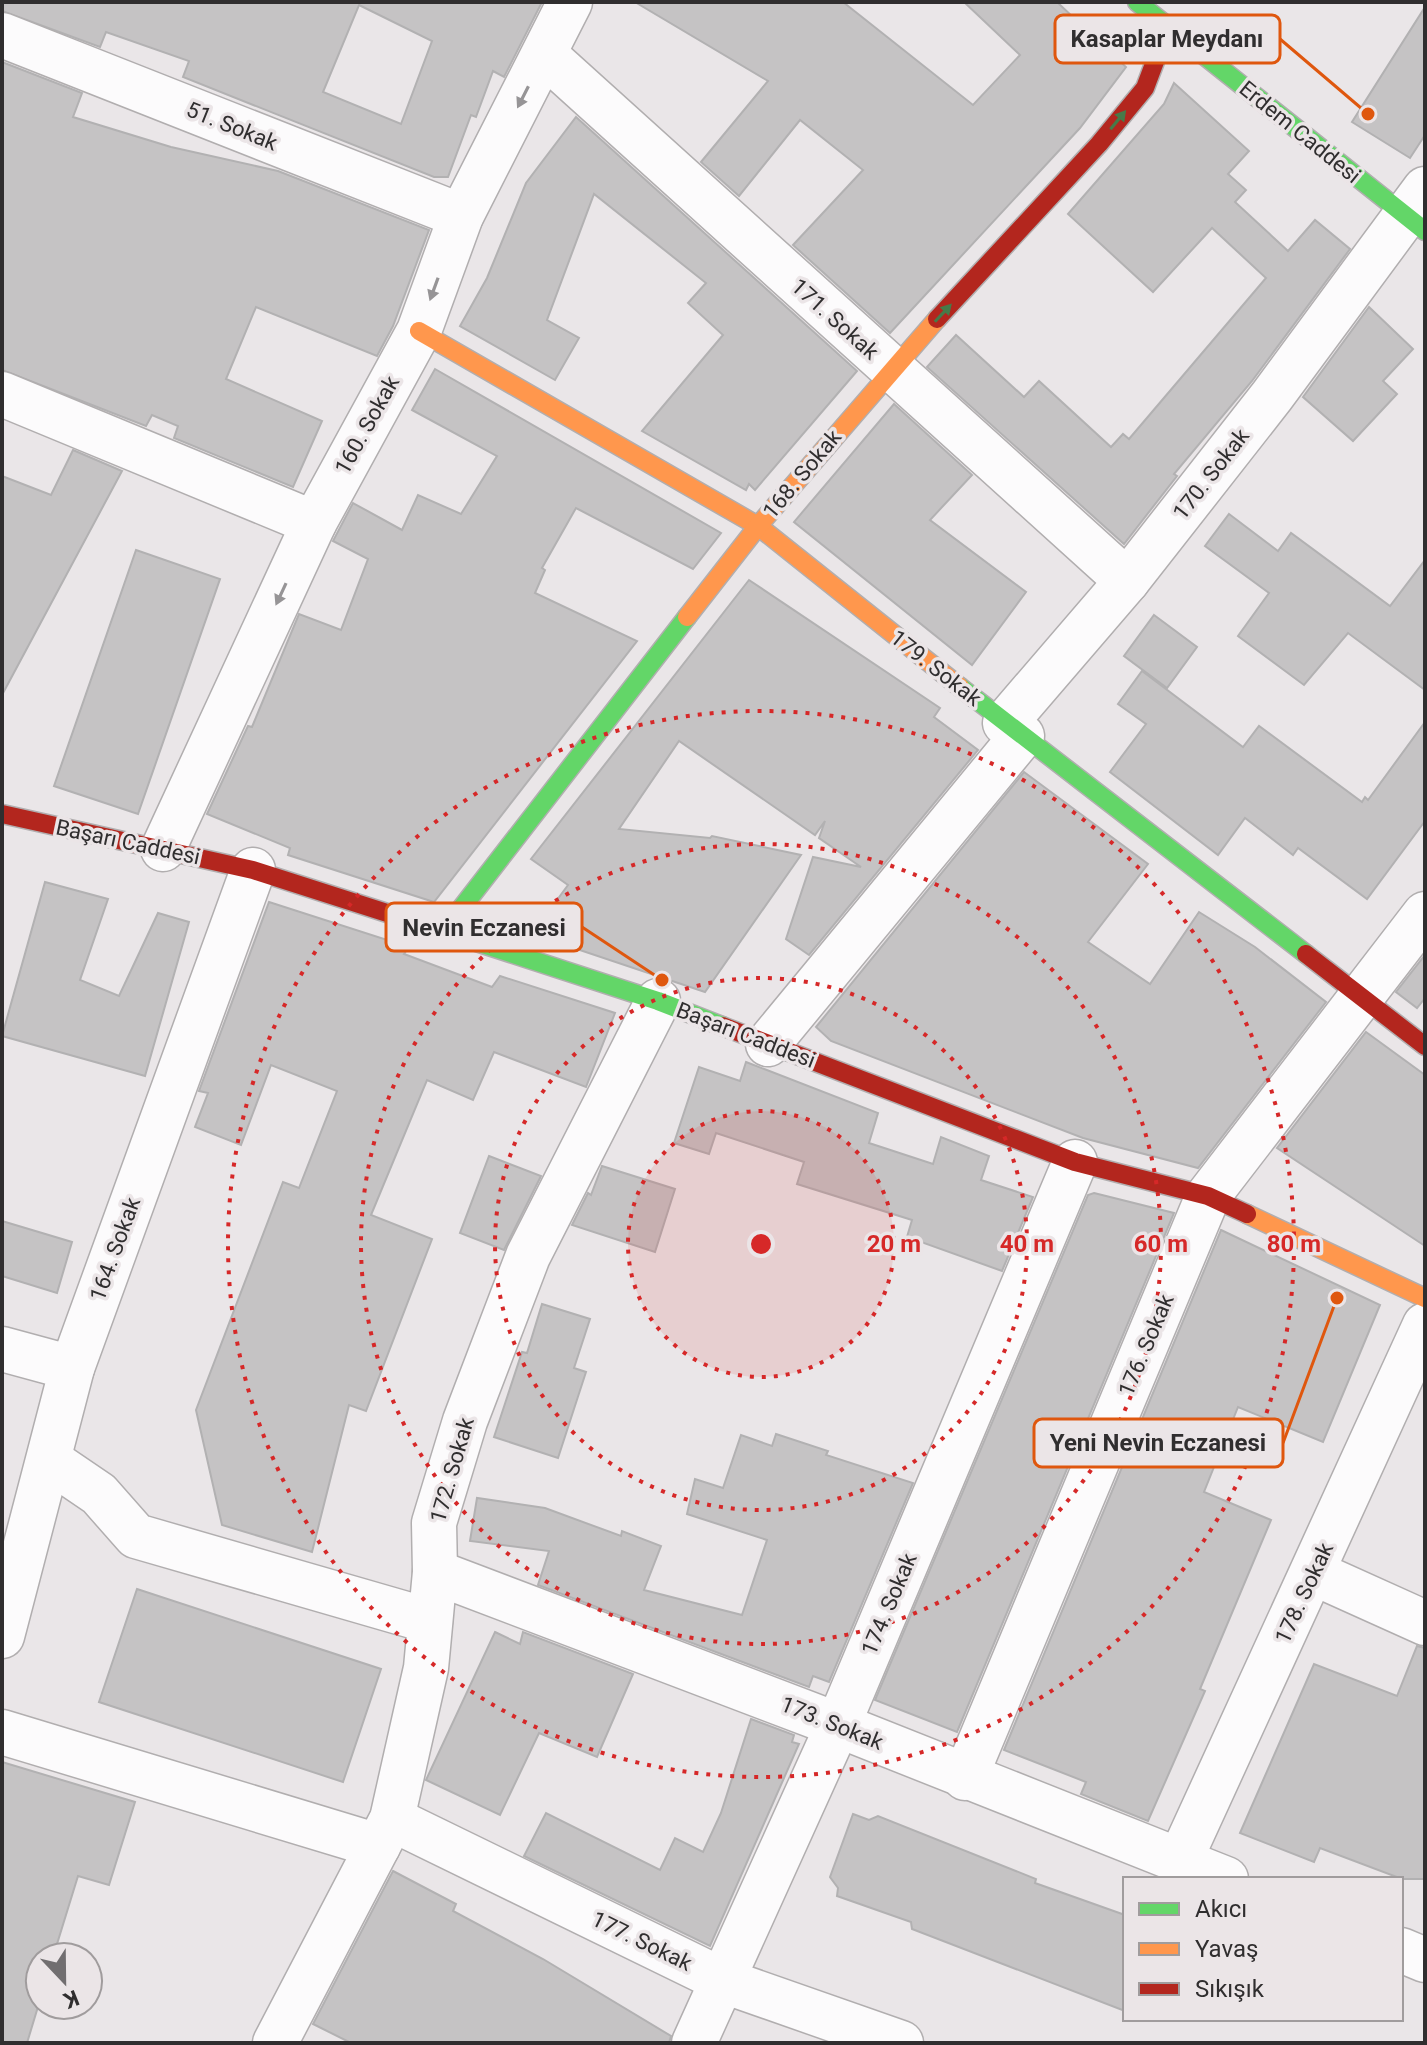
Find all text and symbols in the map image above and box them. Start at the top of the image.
callout: Kasaplar Meydanı [1055,15,1280,63]
text: Kasaplar Meydanı [1071,25,1263,53]
street label: Erdem Caddesi [1235,76,1365,188]
one-way arrow [516,85,529,108]
street label: 51. Sokak [183,96,282,156]
one-way arrow [1109,110,1126,130]
street label: 171. Sokak [786,273,884,365]
one-way arrow [427,278,440,302]
one-way arrow [934,304,952,323]
street label: 160. Sokak [330,371,405,478]
street label: 170. Sokak [1168,423,1255,524]
street label: 168. Sokak [758,424,847,523]
one-way arrow [274,582,288,605]
street label: 179. Sokak [886,625,987,712]
street label: Başarı Caddesi [54,815,202,869]
callout: Nevin Eczanesi [386,903,582,951]
text: Nevin Eczanesi [402,914,566,942]
street label: Başarı Caddesi [673,997,819,1073]
street label: 164. Sokak [85,1193,146,1304]
centre of rings [747,1230,775,1258]
text: 20 m [867,1230,921,1258]
text: 40 m [1000,1230,1054,1258]
text: 60 m [1134,1230,1188,1258]
text: 80 m [1267,1230,1321,1258]
street label: 176. Sokak [1113,1290,1179,1400]
street label: 172. Sokak [425,1414,479,1525]
callout: Yeni Nevin Eczanesi [1034,1419,1283,1467]
text: Yeni Nevin Eczanesi [1050,1429,1266,1457]
street label: 178. Sokak [1270,1538,1339,1647]
street label: 174. Sokak [856,1549,922,1659]
street label: 173. Sokak [777,1691,888,1755]
legend [1123,1877,1403,2021]
text: Akıcı [1195,1895,1247,1923]
street label: 177. Sokak [588,1906,697,1976]
text: Yavaş [1195,1935,1258,1963]
north arrow [24,1941,104,2021]
text: Sıkışık [1195,1975,1265,2003]
text: K [59,1985,82,2014]

